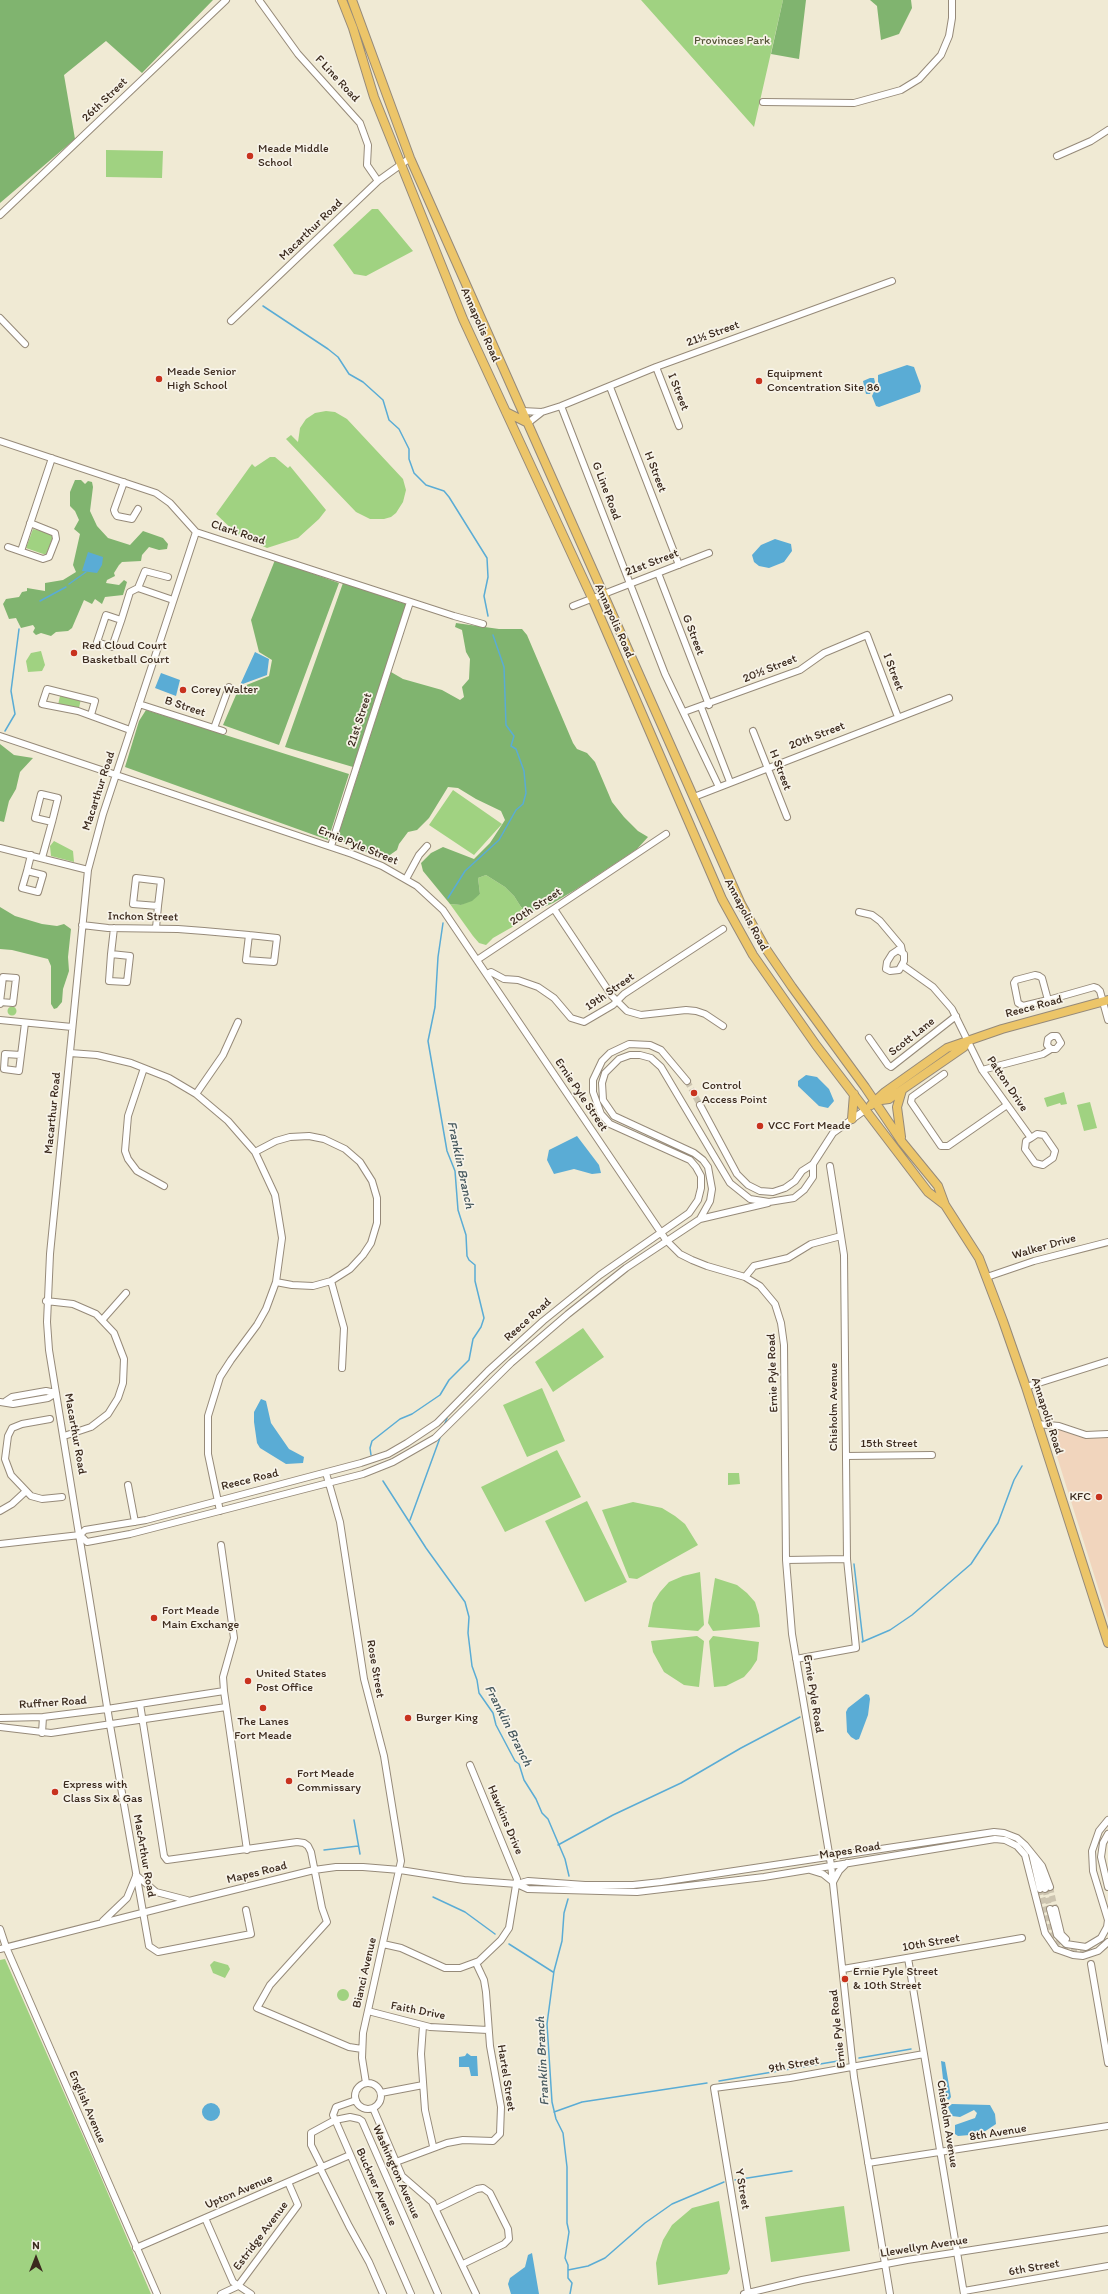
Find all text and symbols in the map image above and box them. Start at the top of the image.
park label: Provinces Park [694,34,770,48]
street label: F Line Road [312,53,362,105]
street label: 26th Street [79,75,131,125]
place label: Meade Middle School [258,142,329,170]
marker: Meade Middle School [245,151,255,161]
street label: Macarthur Road [276,196,346,264]
street label: Annapolis Road [457,286,503,364]
street label: 21½ Street [685,318,741,350]
place label: Meade Senior High School [167,365,236,393]
place label: Equipment Concentration Site 86 [767,367,880,395]
street label: I Street [664,371,692,413]
marker: Meade Senior High School [154,374,164,384]
marker: Equipment Concentration Site 86 [754,376,764,386]
street label: H Street [641,449,669,495]
street label: G Line Road [588,460,624,522]
street label: Clark Road [209,517,267,549]
street label: 21st Street [623,546,681,580]
street label: Annapolis Road [591,582,637,660]
street label: G Street [679,612,707,658]
place label: Red Cloud Court Basketball Court [82,639,169,667]
marker: Red Cloud Court Basketball Court [69,648,79,658]
street label: I Street [879,651,907,693]
street label: 20½ Street [741,652,799,686]
place label: Corey Walter [191,683,258,697]
marker: Corey Walter [178,685,188,695]
street label: 21st Street [344,691,376,749]
street label: B Street [163,694,207,720]
street label: 20th Street [787,719,847,753]
street label: H Street [766,747,794,793]
street label: Macarthur Road [79,750,119,832]
street label: Ernie Pyle Street [316,823,400,869]
street label: Annapolis Road [721,876,771,954]
street label: 20th Street [507,885,565,929]
street label: Inchon Street [108,909,178,925]
street label: 19th Street [583,970,637,1014]
street label: Reece Road [1004,992,1064,1022]
street label: Scott Lane [886,1015,938,1059]
street label: Patton Drive [983,1053,1031,1115]
street label: Ernie Pyle Street [551,1056,611,1134]
street label: Macarthur Road [42,1071,64,1155]
place label: Control Access Point [702,1079,767,1107]
marker: Control Access Point [689,1088,699,1098]
place label: VCC Fort Meade [768,1119,851,1133]
water label: Franklin Branch [443,1120,477,1210]
marker: VCC Fort Meade [755,1121,765,1131]
street label: Walker Drive [1010,1231,1078,1263]
street label: Reece Road [501,1295,555,1345]
street label: Ernie Pyle Road [764,1333,782,1413]
street label: Chisholm Avenue [827,1363,841,1451]
street label: Annapolis Road [1028,1376,1066,1456]
street label: Macarthur Road [61,1392,89,1476]
street label: 15th Street [861,1437,917,1451]
street label: Reece Road [220,1466,280,1494]
place label: KFC [1069,1490,1091,1504]
marker: KFC [1094,1492,1104,1502]
place label: Fort Meade Main Exchange [162,1604,239,1632]
marker: Fort Meade Main Exchange [149,1613,159,1623]
street label: Rose Street [363,1639,387,1699]
street label: Ernie Pyle Road [800,1654,826,1734]
place label: United States Post Office [256,1667,326,1695]
marker: United States Post Office [243,1676,253,1686]
water label: Franklin Branch [481,1683,535,1769]
street label: Ruffner Road [18,1693,88,1713]
marker: The Lanes Fort Meade [258,1703,268,1713]
place label: Burger King [416,1711,478,1725]
marker: Burger King [403,1713,413,1723]
place label: The Lanes Fort Meade [234,1715,292,1743]
place label: Fort Meade Commissary [297,1767,361,1795]
marker: Fort Meade Commissary [284,1776,294,1786]
place label: Express with Class Six & Gas [63,1778,143,1806]
street label: Hawkins Drive [484,1783,526,1857]
marker: Express with Class Six & Gas [50,1787,60,1797]
street label: MacArthur Road [130,1813,158,1899]
street label: Mapes Road [818,1839,882,1863]
street label: Mapes Road [225,1859,289,1887]
street label: 10th Street [901,1931,961,1955]
street label: Bianci Avenue [350,1936,380,2010]
place label: Ernie Pyle Street & 10th Street [853,1965,938,1993]
marker: Ernie Pyle Street & 10th Street [840,1974,850,1984]
street label: Ernie Pyle Road [827,1989,849,2069]
street label: Faith Drive [389,1999,447,2023]
water label: Franklin Branch [533,2016,553,2106]
street label: Hartel Street [494,2044,518,2112]
street label: 9th Street [767,2053,821,2077]
street label: English Avenue [65,2068,109,2146]
street label: Chisholm Avenue [933,2079,961,2169]
street label: 8th Avenue [969,2121,1027,2145]
street label: Washington Avenue [369,2123,423,2221]
street label: Buckner Avenue [352,2146,400,2228]
street label: Y Street [731,2167,753,2211]
street label: Upton Avenue [203,2171,275,2213]
street label: Estridge Avenue [230,2199,292,2273]
street label: Llewellyn Avenue [879,2233,969,2261]
north arrow [16,2238,56,2278]
text: N [32,2239,40,2252]
street label: 6th Street [1007,2256,1061,2280]

